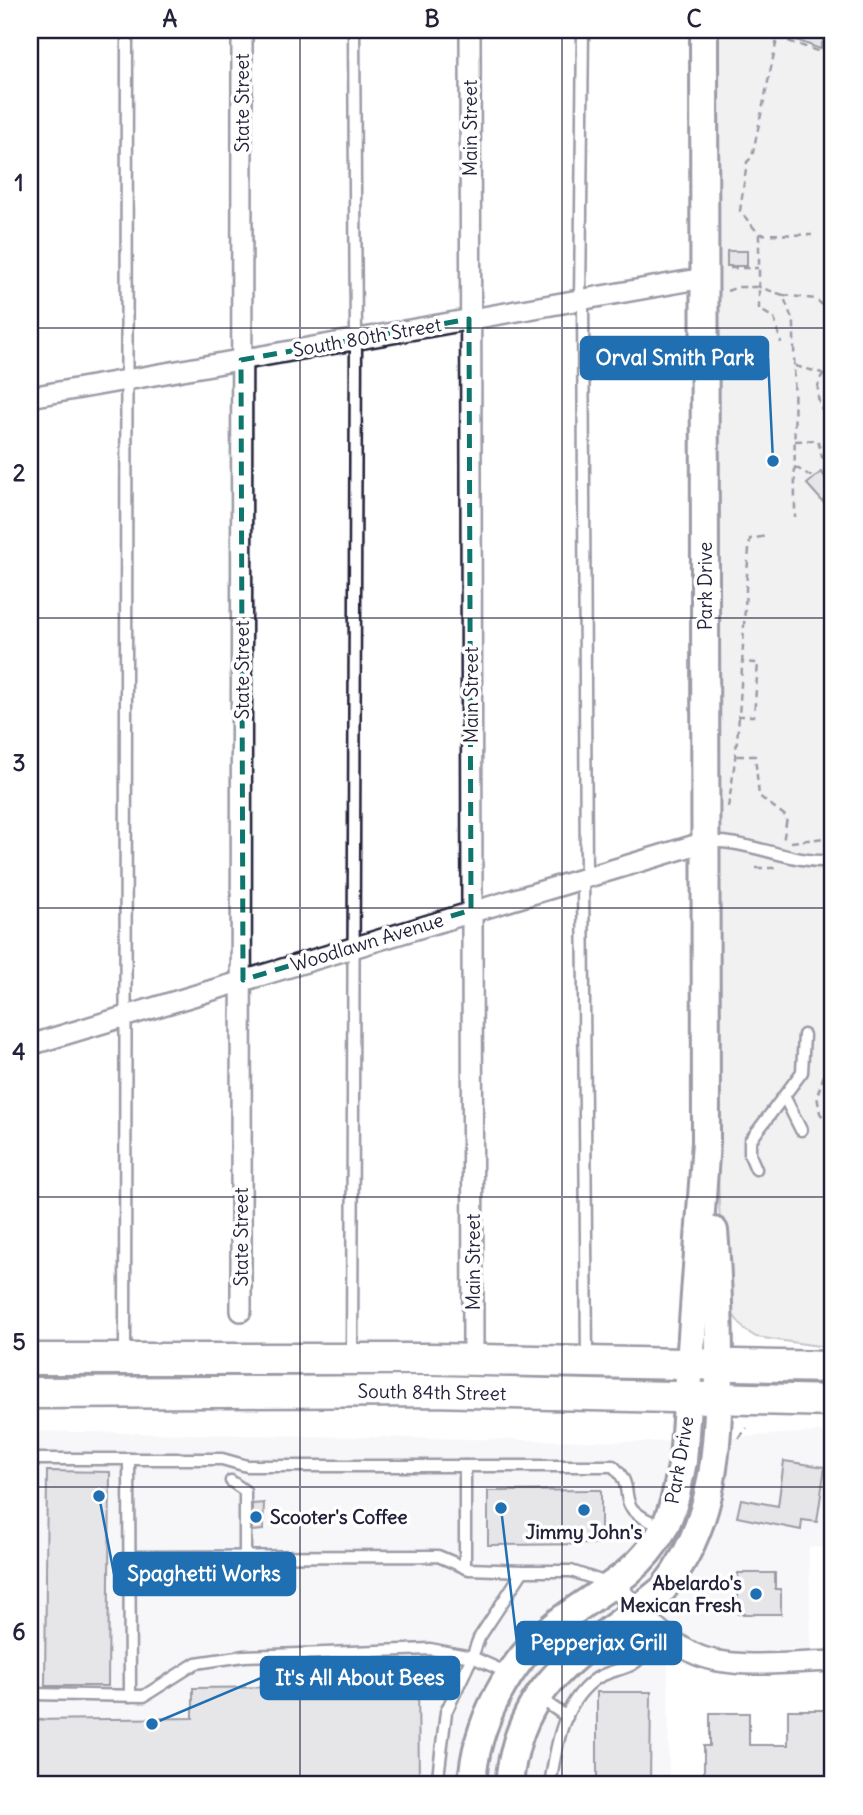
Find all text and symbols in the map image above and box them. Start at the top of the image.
text: A [163,4,178,33]
text: B [424,4,440,33]
text: C [686,4,702,33]
street label: State Street [230,53,254,153]
street label: Main Street [458,80,482,176]
text: 1 [14,168,24,197]
street label: South 80th Street [291,312,443,362]
callout: Orval Smith Park [581,337,768,379]
text: Orval Smith Park [596,344,755,371]
text: 2 [13,458,26,487]
street label: Park Drive [693,542,717,630]
street label: State Street [230,620,254,720]
street label: Main Street [459,647,483,743]
text: 3 [12,748,26,777]
street label: Woodlawn Avenue [288,907,446,977]
text: 4 [12,1037,26,1066]
street label: State Street [229,1187,253,1287]
street label: Main Street [461,1214,485,1310]
text: 5 [12,1327,26,1356]
street label: South 84th Street [357,1379,507,1405]
street label: Park Drive [659,1414,699,1506]
marker: Jimmy John's [576,1502,592,1518]
place label: Scooter's Coffee [270,1505,408,1529]
marker: Scooter's Coffee [248,1509,264,1525]
place label: Jimmy John's [526,1520,643,1544]
callout: Spaghetti Works [114,1553,295,1595]
text: Spaghetti Works [127,1560,281,1587]
place label: Abelardo's Mexican Fresh [620,1571,742,1617]
marker: Abelardo's Mexican Fresh [748,1586,764,1602]
text: 6 [12,1617,26,1646]
callout: Pepperjax Grill [517,1622,681,1664]
text: Pepperjax Grill [531,1629,667,1656]
callout: It's All About Bees [261,1657,459,1699]
text: It's All About Bees [275,1664,445,1691]

